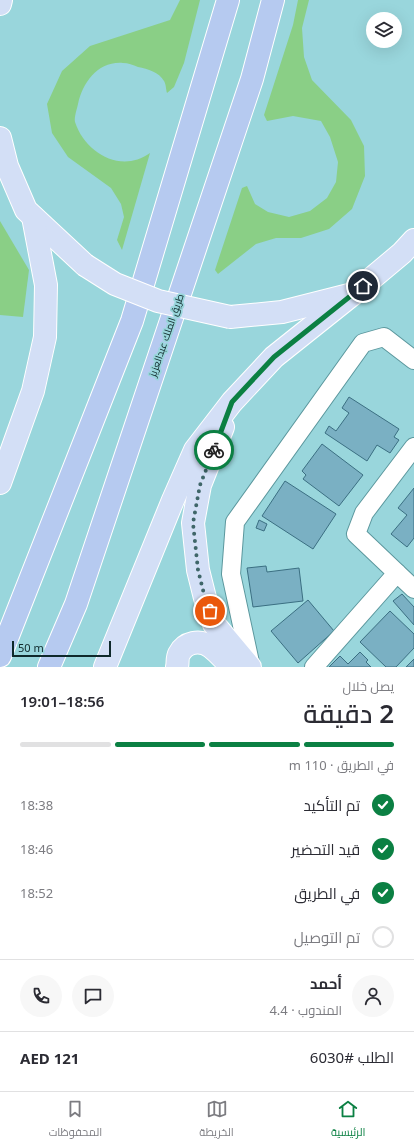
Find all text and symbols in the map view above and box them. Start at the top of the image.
map controls [366,12,402,48]
button: layers [366,12,402,48]
pin [346,269,380,303]
icon: home [352,275,374,297]
street label: طريق الملك عبدالعزيز [145,292,187,379]
courier [194,430,234,470]
icon: bike [203,439,225,461]
pin [193,594,227,628]
icon: bag [199,600,221,622]
scale bar [12,639,111,658]
text: 50 m [18,640,44,655]
text: يصل خلال [342,677,394,695]
text: 18:56–19:01 [20,691,104,711]
text: 2 دقيقة [303,695,394,731]
text: في الطريق · 110 m [289,756,394,774]
icon: check [372,794,394,816]
text: تم التأكيد [303,795,360,815]
text: 18:38 [20,796,53,814]
icon: check [372,838,394,860]
text: قيد التحضير [291,839,360,859]
text: 18:46 [20,840,53,858]
icon: check [372,882,394,904]
text: في الطريق [294,883,360,903]
text: 18:52 [20,884,53,902]
text: تم التوصيل [294,927,360,947]
text: أحمد [310,973,342,993]
button: phone [20,975,62,1017]
button: chat [72,975,114,1017]
button: person [352,975,394,1017]
text: المندوب · 4.4 [269,1001,342,1019]
text: الطلب #6030 [310,1047,394,1067]
text: AED 121 [20,1048,79,1068]
tab: المحفوظات [49,1098,102,1142]
tab: الخريطة [199,1098,234,1142]
tab: الرئيسية [331,1098,365,1142]

